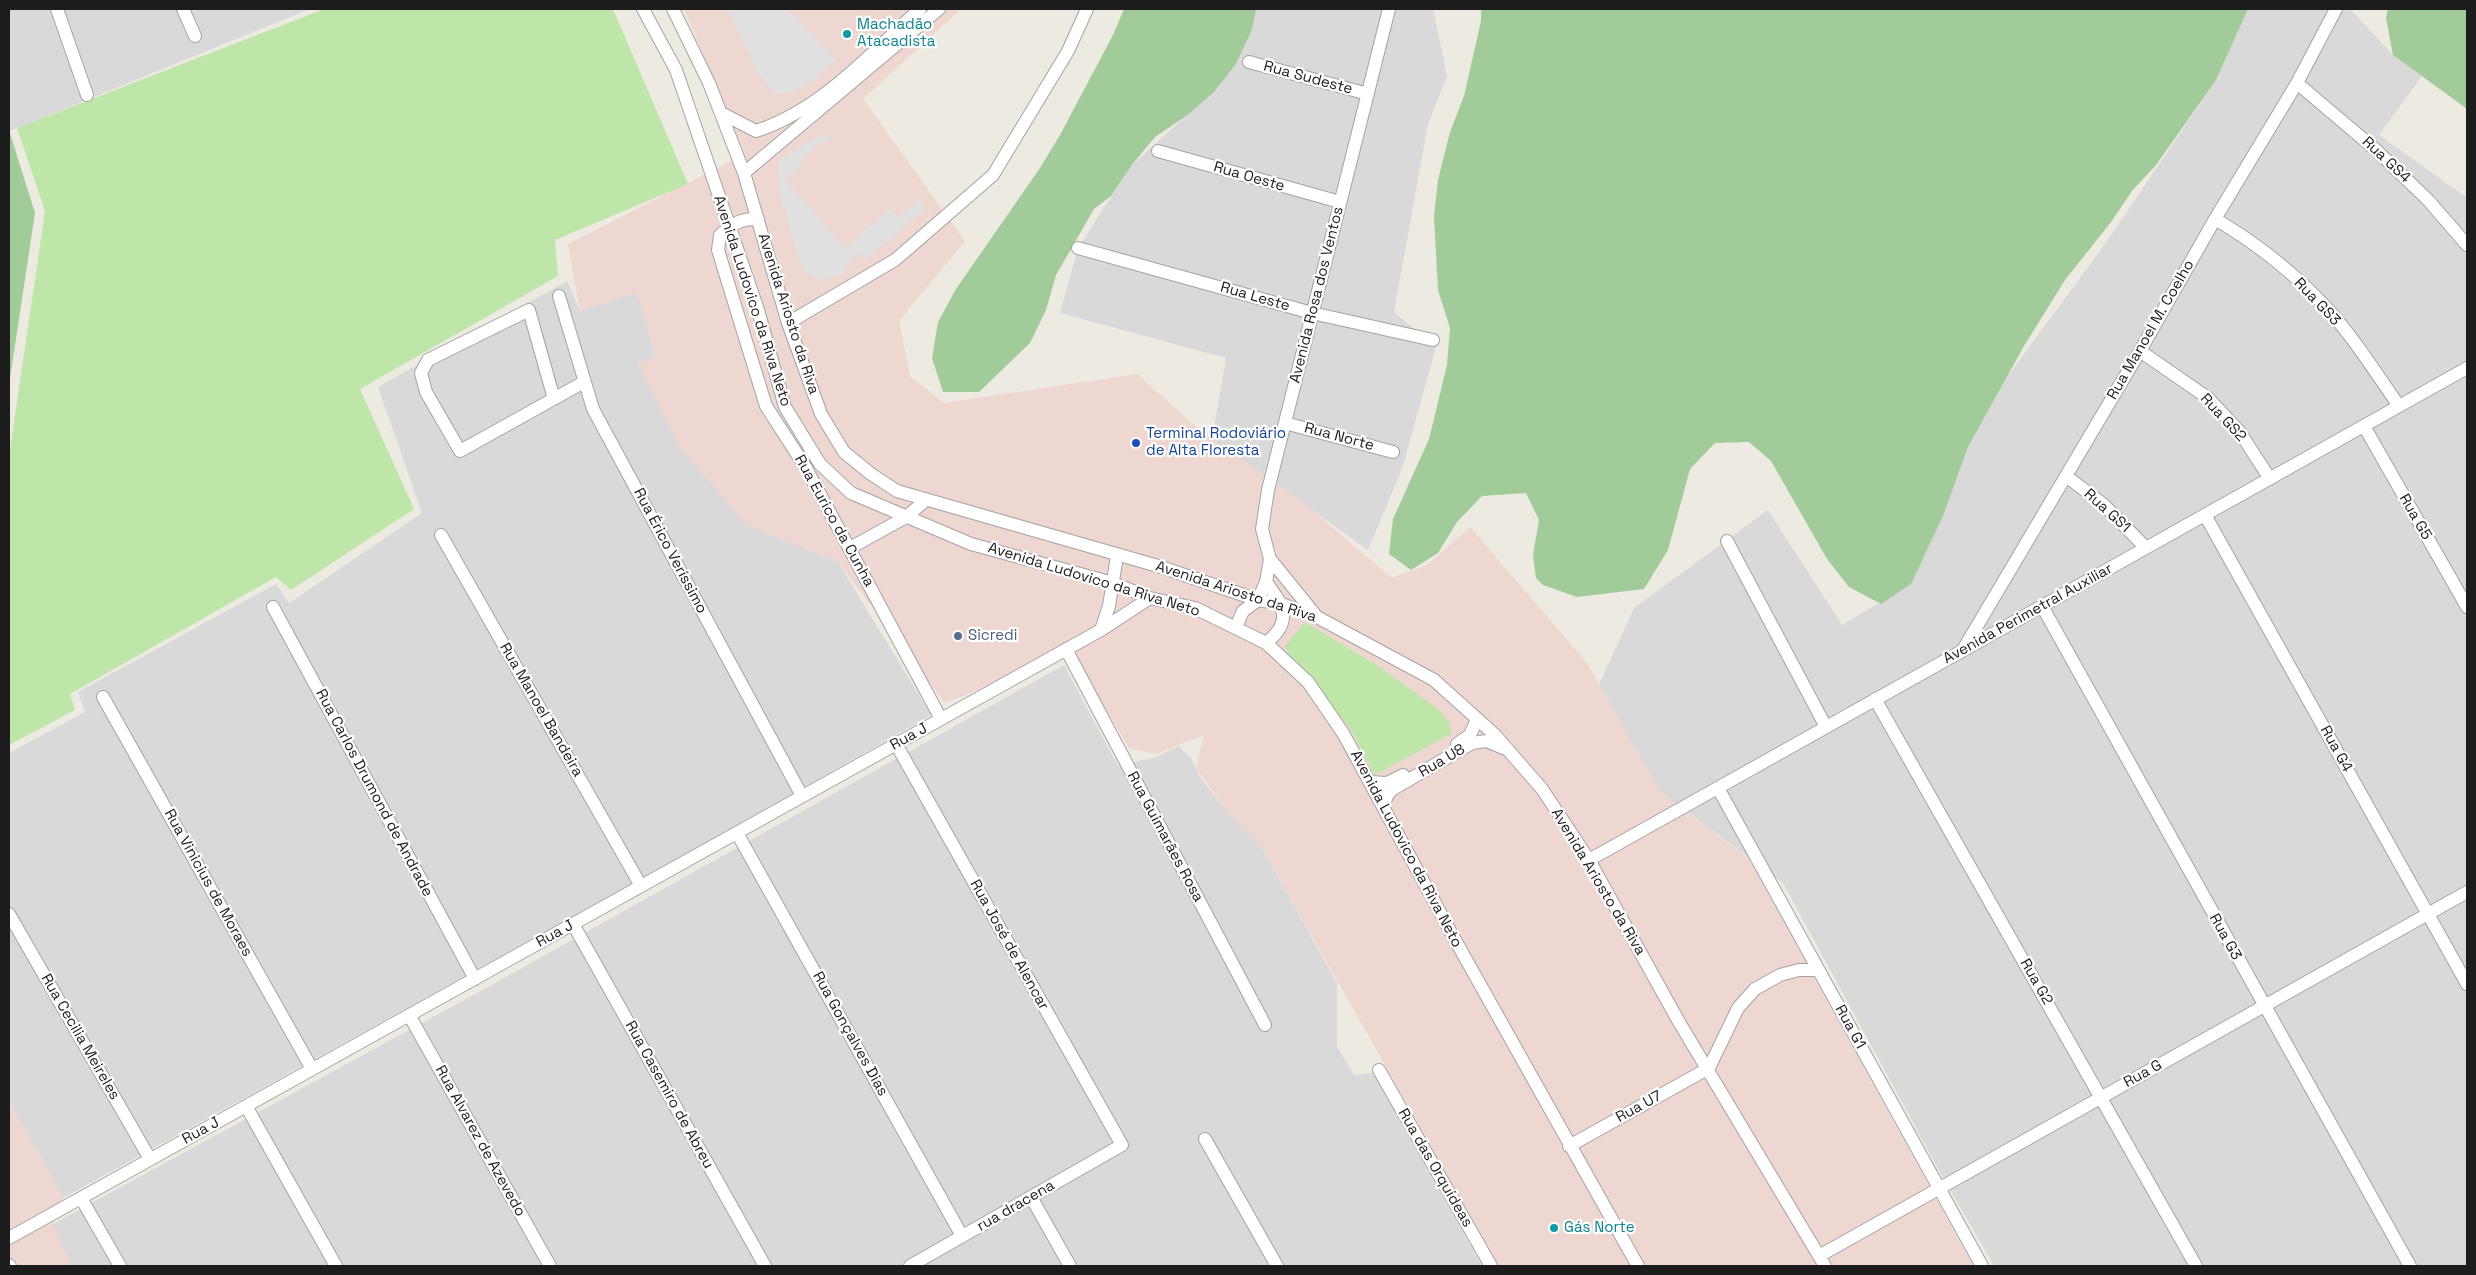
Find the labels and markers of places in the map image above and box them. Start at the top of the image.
place label: Machadão Atacadista [857,16,935,51]
marker: Machadão Atacadista [841,28,853,40]
place label: Terminal Rodoviário de Alta Floresta [1146,425,1286,460]
marker: Terminal Rodoviário de Alta Floresta [1130,437,1142,449]
place label: Sicredi [968,627,1017,645]
marker: Sicredi [952,630,964,642]
place label: Gás Norte [1564,1219,1635,1237]
marker: Gás Norte [1548,1222,1560,1234]

